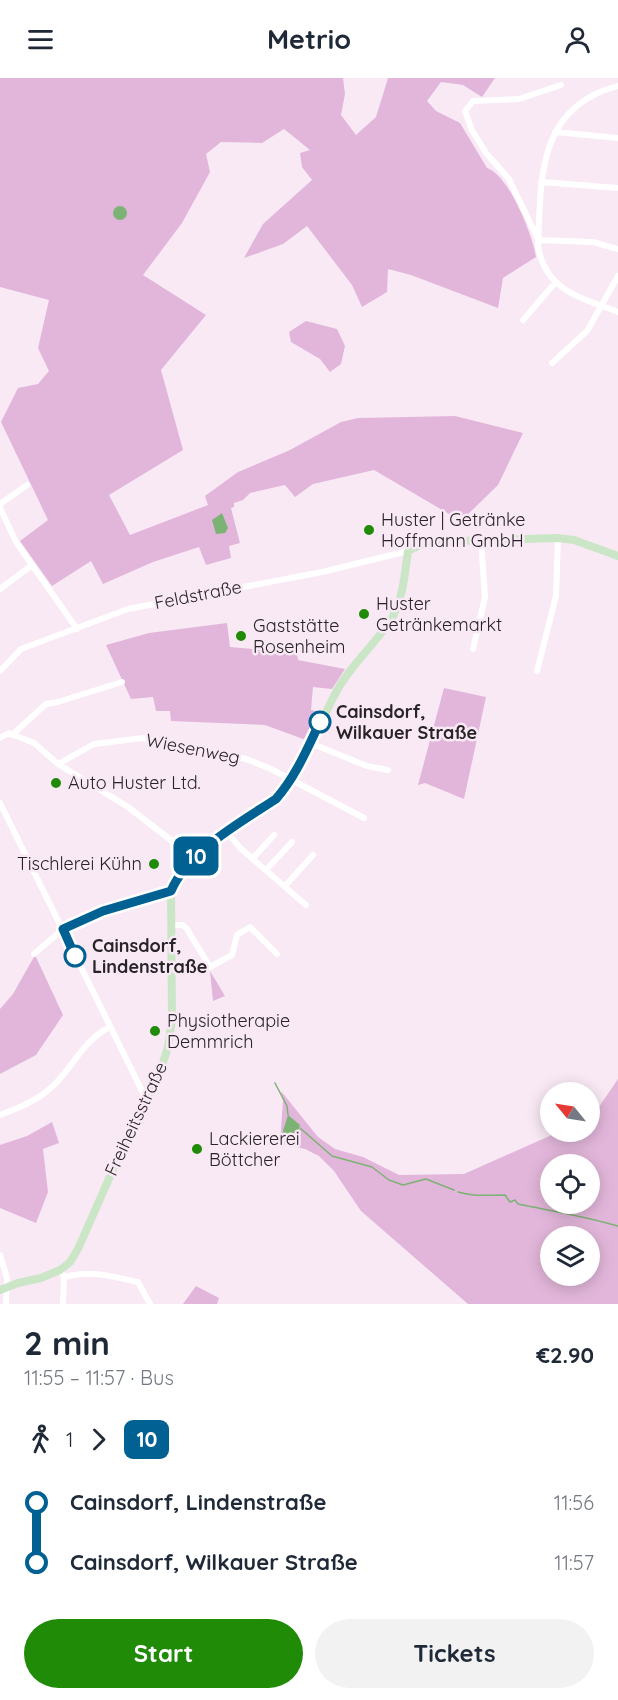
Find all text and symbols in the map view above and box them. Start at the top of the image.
text: Metrio [267,22,351,56]
icon: menu [24,23,57,56]
icon: person [561,23,594,56]
place label: Huster | Getränke Hoffmann GmbH [381,508,526,552]
marker: Huster | Getränke Hoffmann GmbH [362,523,376,537]
street label: Feldstraße [152,575,243,614]
place label: Huster Getränkemarkt [376,592,502,636]
marker: Huster Getränkemarkt [357,607,371,621]
place label: Gaststätte Rosenheim [253,614,346,658]
marker: Gaststätte Rosenheim [234,629,248,643]
place label: Cainsdorf, Wilkauer Straße [336,700,477,744]
marker: Cainsdorf, Wilkauer Straße [309,711,331,733]
street label: Wiesenweg [144,728,242,769]
place label: Auto Huster Ltd. [68,771,201,794]
marker: Auto Huster Ltd. [49,776,63,790]
line badge: 10 [169,836,223,876]
text: 10 [185,843,207,869]
place label: Tischlerei Kühn [17,852,142,875]
marker: Tischlerei Kühn [147,857,161,871]
place label: Cainsdorf, Lindenstraße [92,934,207,978]
marker: Cainsdorf, Lindenstraße [64,945,86,967]
place label: Physiotherapie Demmrich [167,1009,290,1053]
marker: Physiotherapie Demmrich [148,1024,162,1038]
street label: Freiheitsstraße [99,1058,172,1179]
north arrow [540,1082,600,1142]
map controls [540,1082,600,1286]
place label: Lackiererei Böttcher [209,1127,300,1171]
marker: Lackiererei Böttcher [190,1142,204,1156]
button: locate [540,1154,600,1214]
button: layers [540,1226,600,1286]
text: 2 min [24,1322,110,1363]
text: €2.90 [536,1341,594,1369]
text: 11:55 – 11:57 · Bus [24,1365,174,1390]
icon: walk [24,1423,57,1456]
icon: forward [82,1423,115,1456]
text: 10 [136,1426,157,1452]
text: 1 [66,1427,73,1452]
text: Cainsdorf, Lindenstraße [70,1488,326,1516]
text: 11:56 [554,1490,594,1515]
text: Cainsdorf, Wilkauer Straße [70,1548,358,1576]
text: 11:57 [554,1550,594,1575]
button: Start [24,1619,303,1688]
button: Tickets [315,1619,594,1688]

